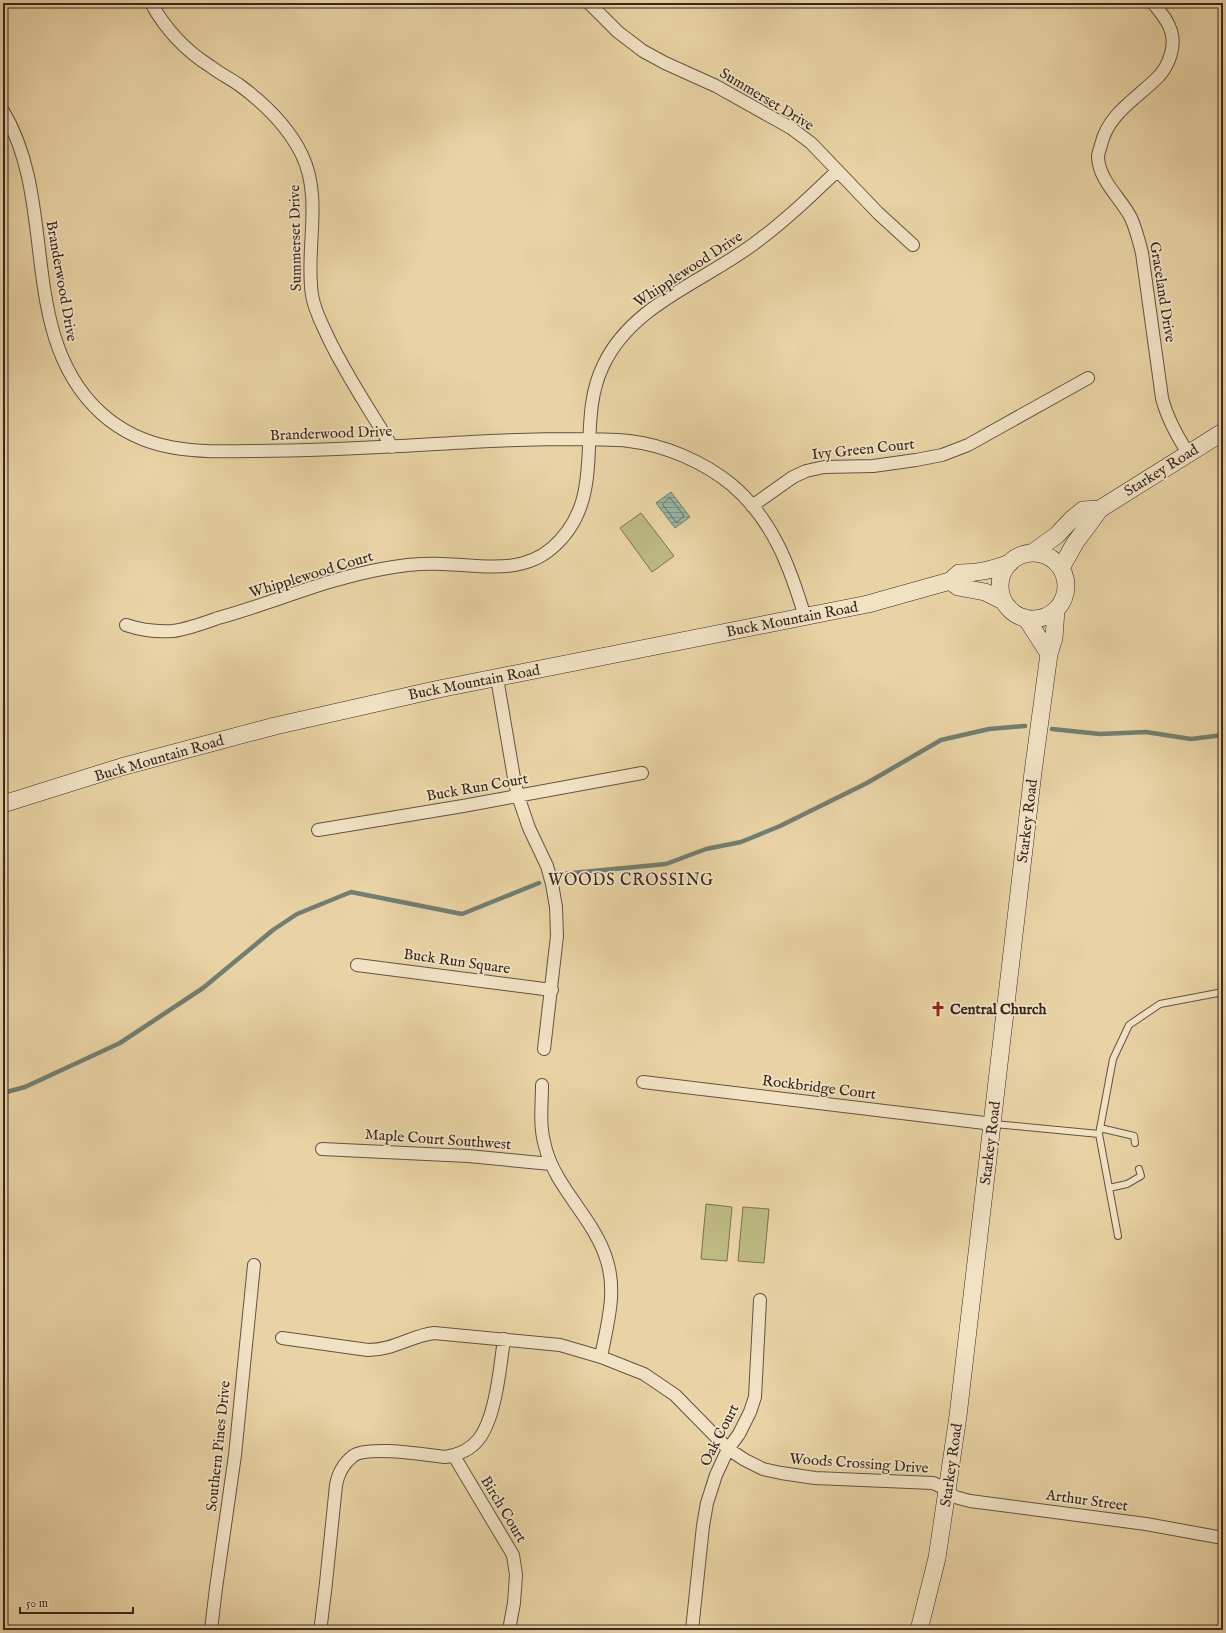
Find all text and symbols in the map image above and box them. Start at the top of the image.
street label: Summerset Drive [716,64,817,135]
street label: Summerset Drive [285,184,306,291]
street label: Branderwood Drive [42,219,82,343]
street label: Whipplewood Drive [630,227,746,312]
street label: Graceland Drive [1145,240,1180,344]
street label: Branderwood Drive [270,422,393,445]
street label: Ivy Green Court [811,435,915,464]
street label: Starkey Road [1121,440,1203,501]
street label: Whipplewood Court [247,547,375,602]
street label: Buck Mountain Road [725,597,861,642]
street label: Buck Mountain Road [407,660,543,705]
street label: Buck Mountain Road [92,731,227,786]
street label: Buck Run Court [425,769,529,806]
street label: Starkey Road [1013,777,1042,864]
district label: WOODS CROSSING [548,871,714,891]
street label: Buck Run Square [402,945,512,978]
church icon: Central Church [929,1000,947,1018]
place label: Central Church [950,1000,1047,1019]
street label: Rockbridge Court [761,1071,877,1104]
street label: Starkey Road [976,1099,1005,1186]
street label: Maple Court Southwest [364,1125,512,1154]
street label: Southern Pines Drive [202,1380,235,1512]
street label: Oak Court [696,1401,743,1470]
street label: Starkey Road [936,1421,967,1508]
street label: Woods Crossing Drive [789,1449,929,1478]
street label: Birch Court [476,1473,531,1546]
street label: Arthur Street [1044,1485,1129,1516]
scale bar [20,1589,133,1615]
text: 50 m [26,1596,48,1611]

